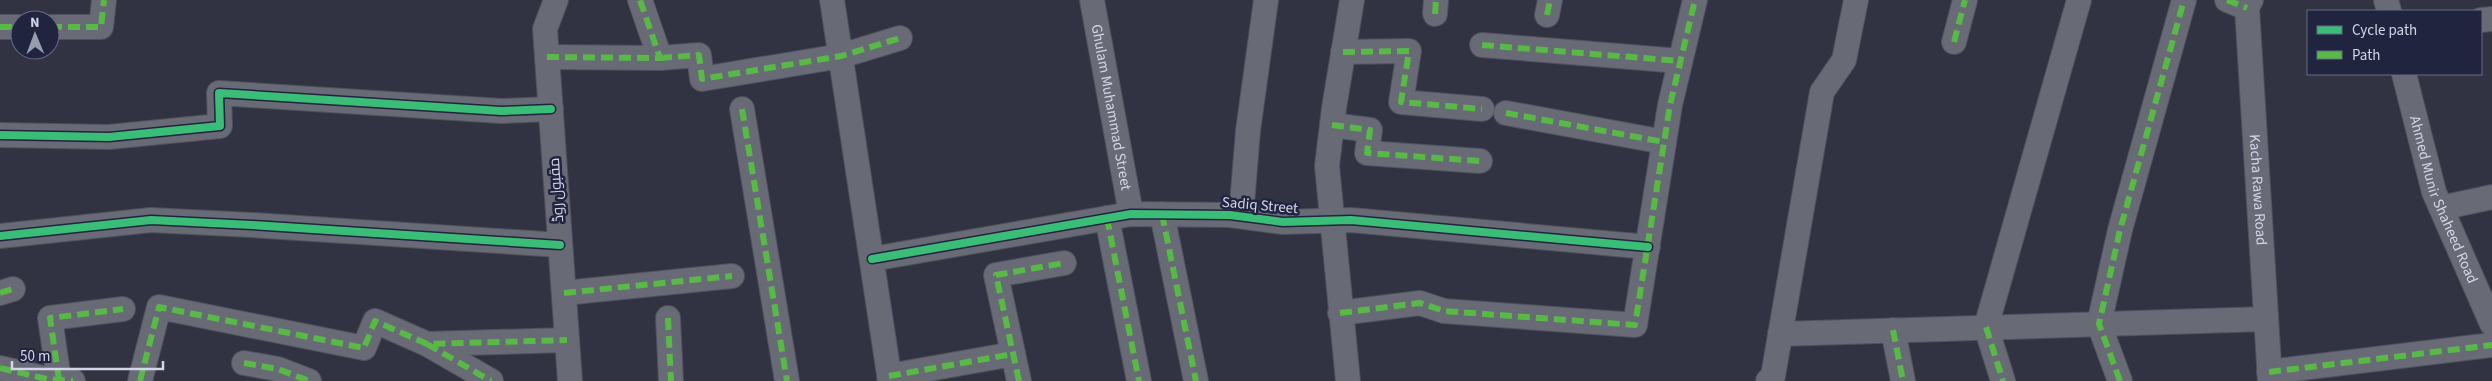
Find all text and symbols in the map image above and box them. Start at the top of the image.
north arrow [10,10,60,60]
legend [2307,10,2482,75]
text: N [30,13,40,33]
text: Cycle path [2352,20,2417,41]
street label: Ghulam Muhammad Street [1086,22,1137,192]
text: Path [2352,45,2380,66]
street label: Ahmed Munir Shaheed Road [2404,114,2483,287]
street label: Kacha Rawa Road [2244,134,2272,246]
street label: مقبول روڈ [544,157,569,223]
street label: Sadiq Street [1221,192,1299,219]
scale bar [12,338,164,370]
text: 50 m [20,346,50,367]

